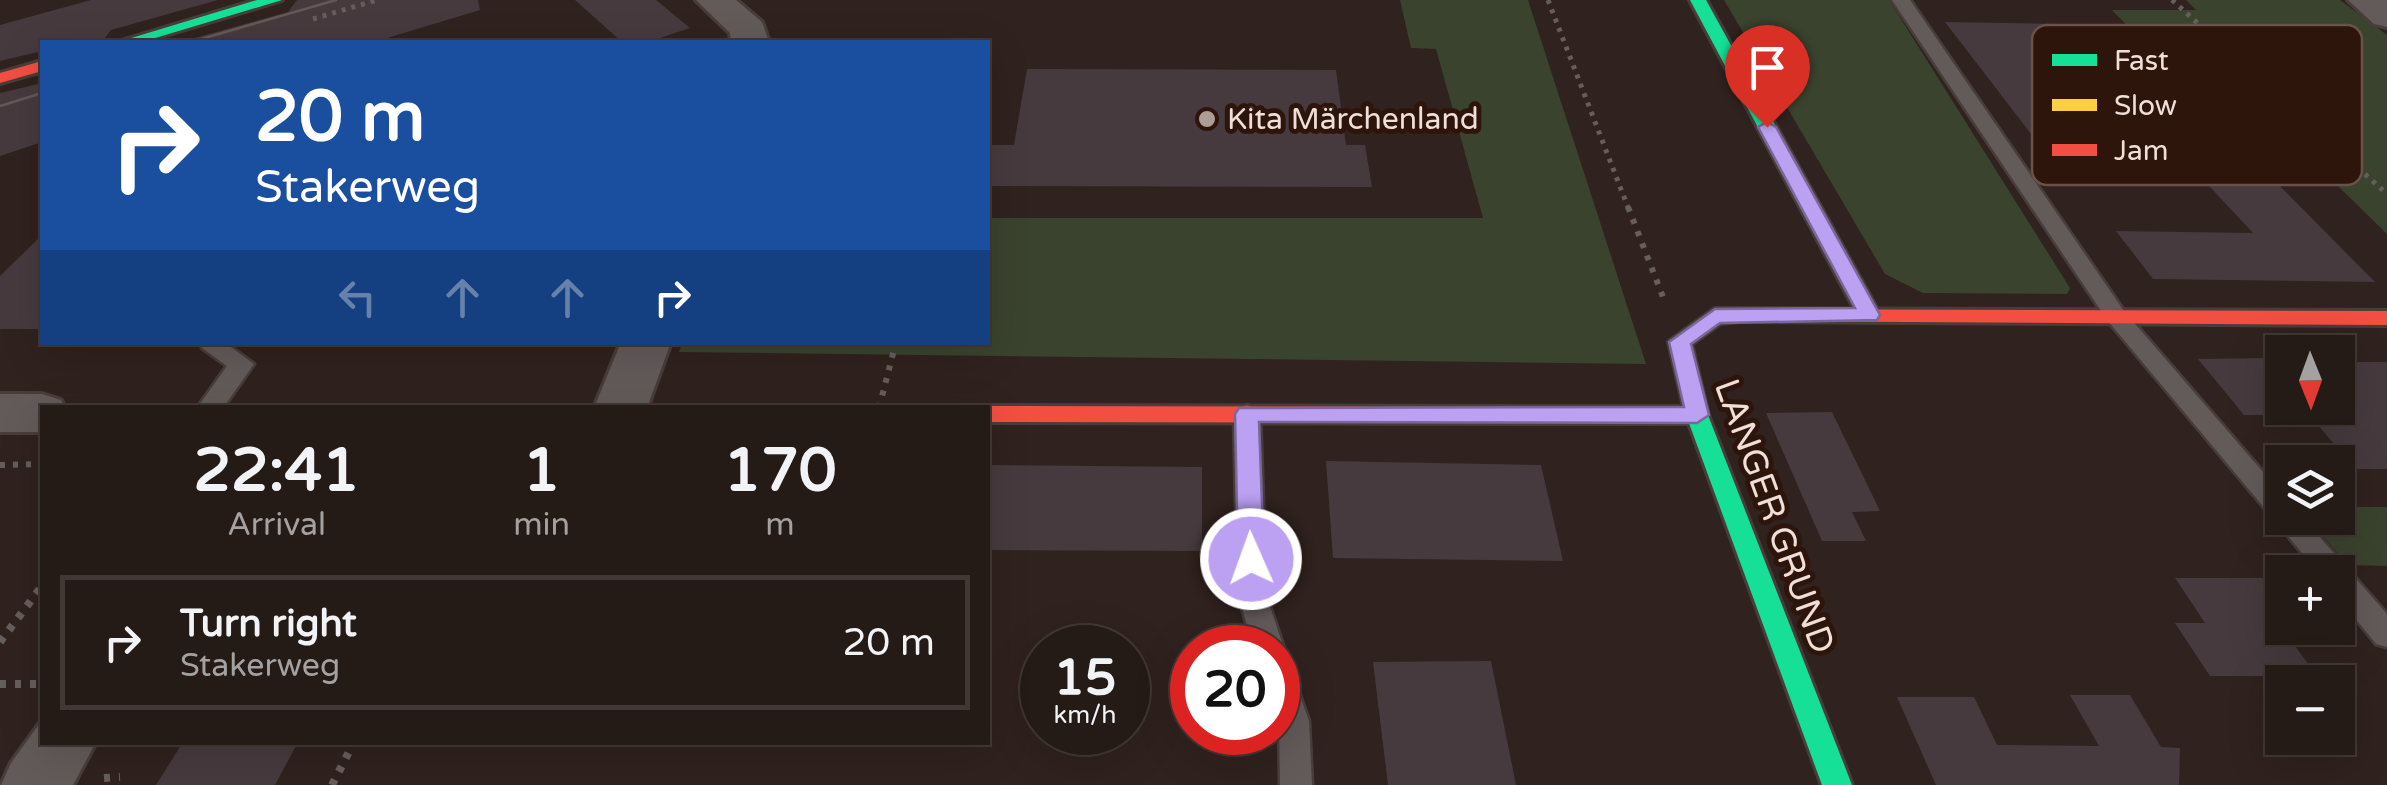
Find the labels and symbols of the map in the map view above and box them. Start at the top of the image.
pin [1725,25,1810,128]
legend [2032,25,2362,185]
text: Fast [2114,44,2169,78]
text: Slow [2114,89,2177,123]
place label: Kita Märchenland [1227,101,1479,138]
marker: Kita Märchenland [1196,108,1218,130]
text: Jam [2114,134,2169,168]
north arrow [2265,335,2355,425]
street label: LANGER GRUND [1705,373,1843,659]
position arrow [1199,507,1303,611]
speed limit sign: 20 [1170,625,1300,755]

